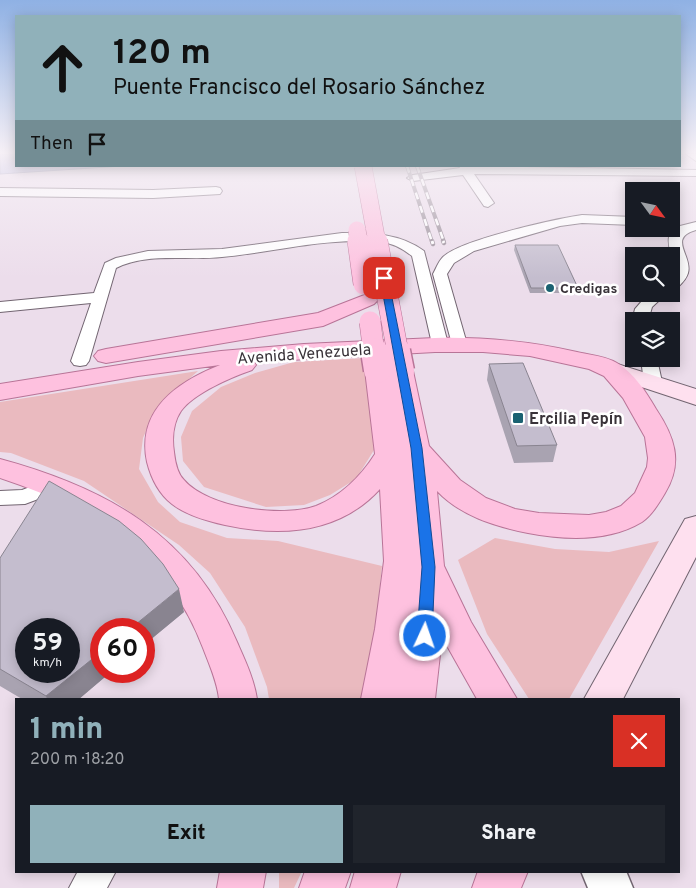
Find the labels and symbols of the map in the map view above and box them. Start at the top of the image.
north arrow [625,182,680,238]
pin [363,257,405,299]
place label: Credigas [560,281,617,298]
marker: Credigas [544,282,556,294]
street label: Avenida Venezuela [237,340,372,370]
place label: Ercilia Pepín [529,410,623,430]
marker: Ercilia Pepín [511,411,525,425]
position arrow [398,609,450,661]
speed limit sign: 60 [90,618,155,683]

